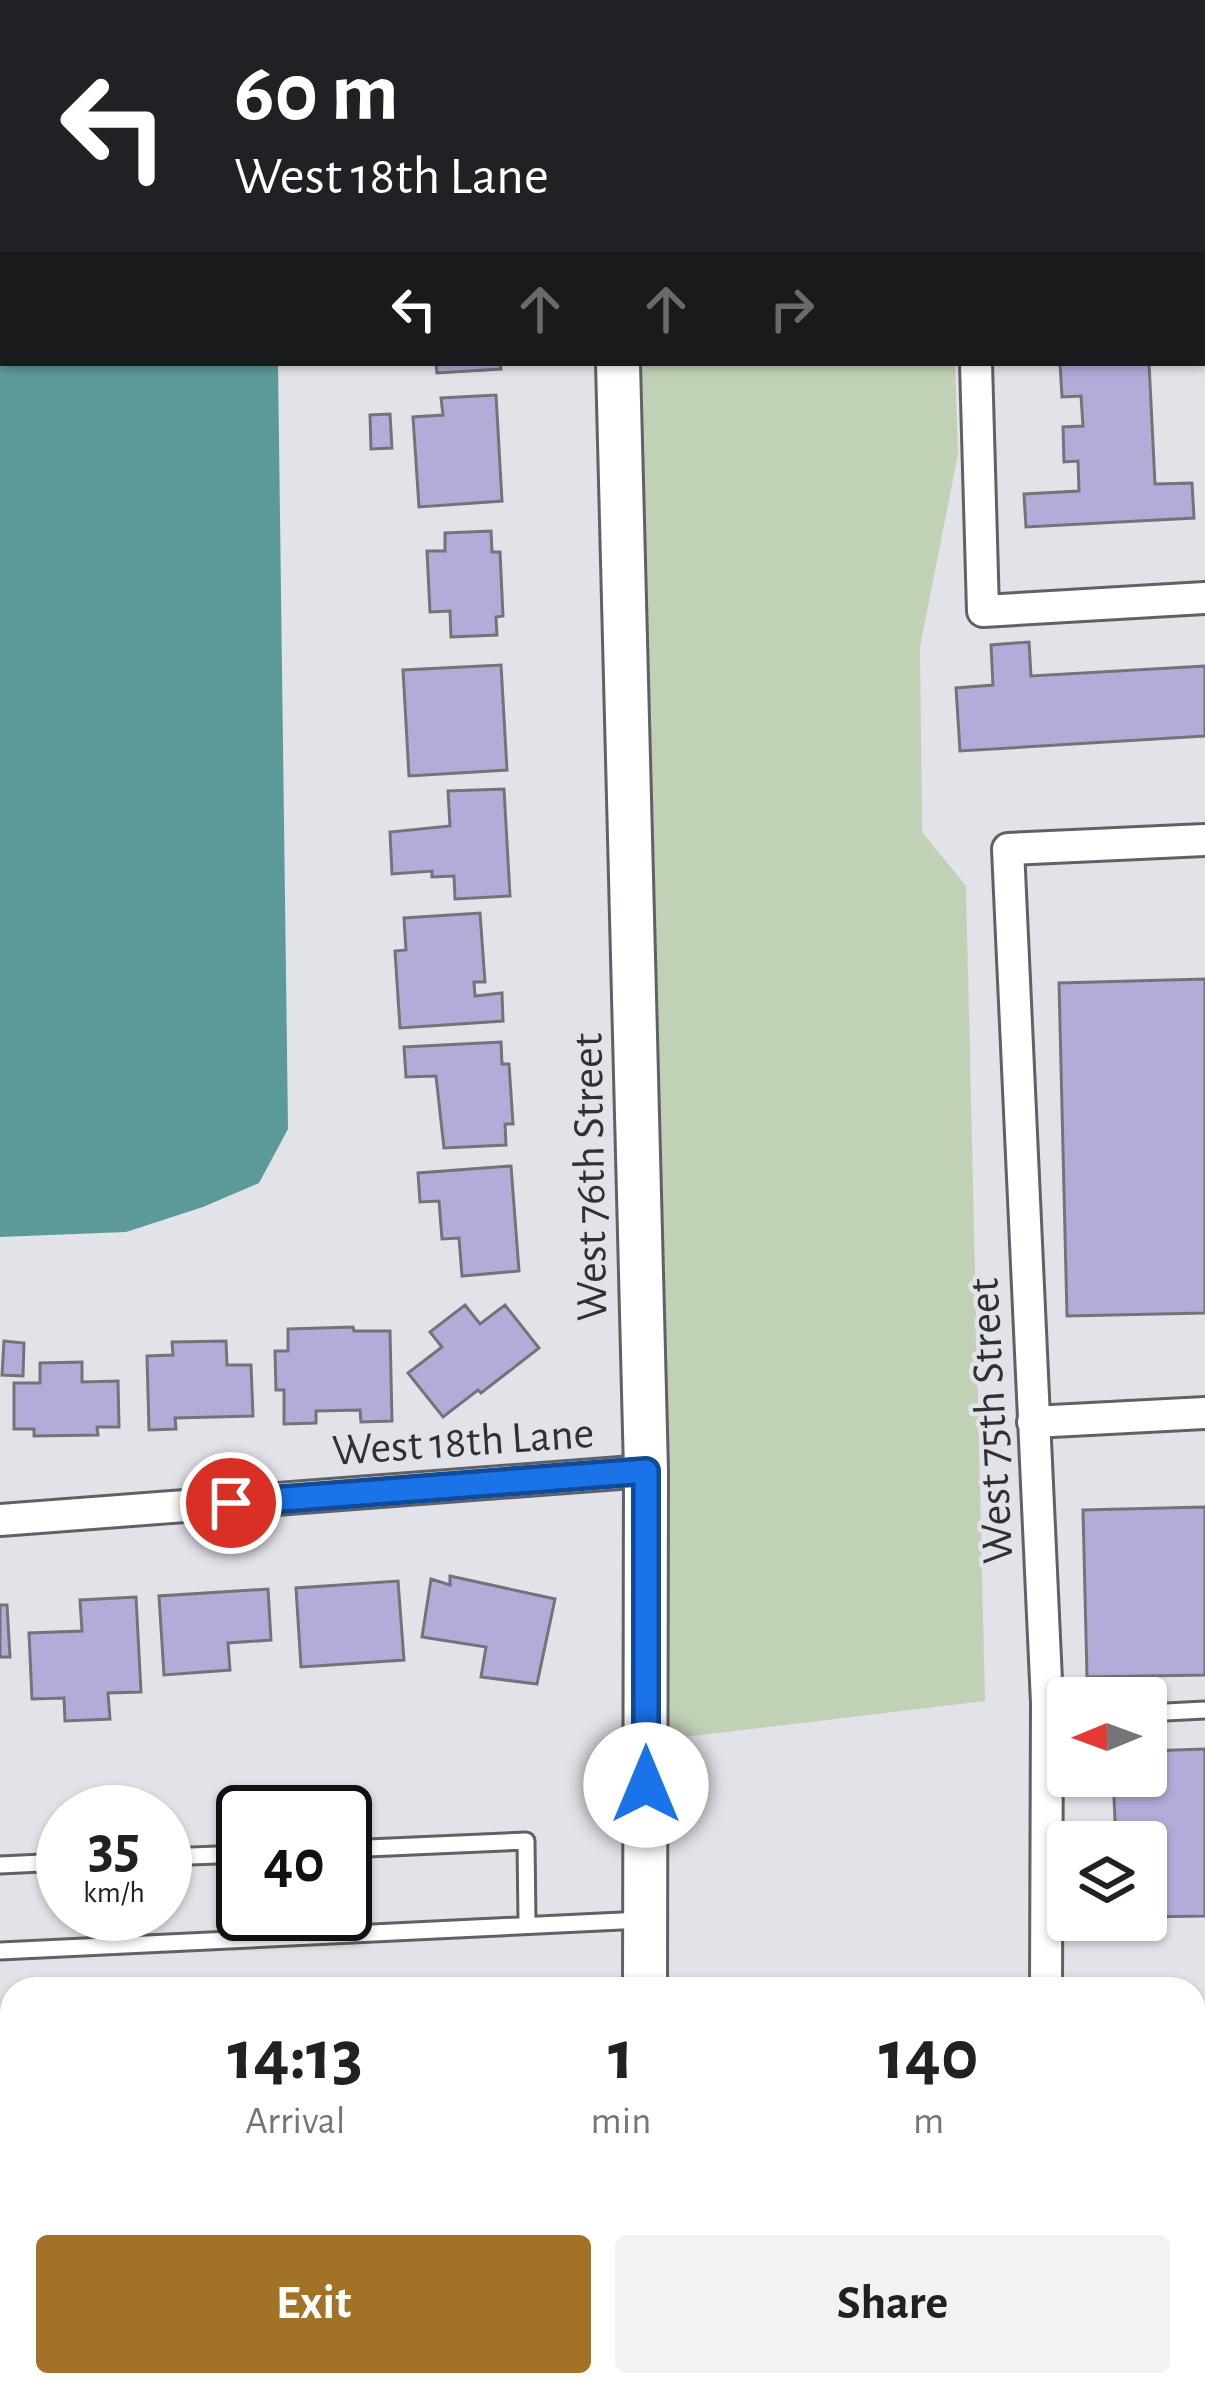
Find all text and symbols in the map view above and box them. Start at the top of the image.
icon: left [36,48,192,204]
text: 60 m [234,52,399,136]
text: West 18th Lane [234,150,549,204]
icon: left [381,276,447,342]
icon: ahead [507,276,573,342]
icon: ahead [633,276,699,342]
icon: right [759,276,825,342]
street label: West 76th Street [565,1032,616,1322]
street label: West 75th Street [962,1277,1021,1565]
street label: West 18th Lane [331,1411,596,1474]
pin [180,1452,282,1554]
icon: arrive [198,1470,264,1536]
north arrow [1047,1677,1167,1797]
map controls [1047,1677,1167,1941]
position arrow [583,1722,709,1848]
speed limit sign: 40 [216,1785,372,1941]
text: 35 [88,1818,140,1878]
button: layers [1047,1821,1167,1941]
text: km/h [83,1878,145,1908]
text: 14:13 [228,2020,363,2092]
text: 1 [608,2020,634,2092]
text: 140 [879,2020,979,2092]
text: Arrival [245,2102,345,2141]
text: min [591,2102,651,2141]
text: m [913,2102,944,2141]
button: Exit [36,2235,591,2373]
button: Share [615,2235,1170,2373]

